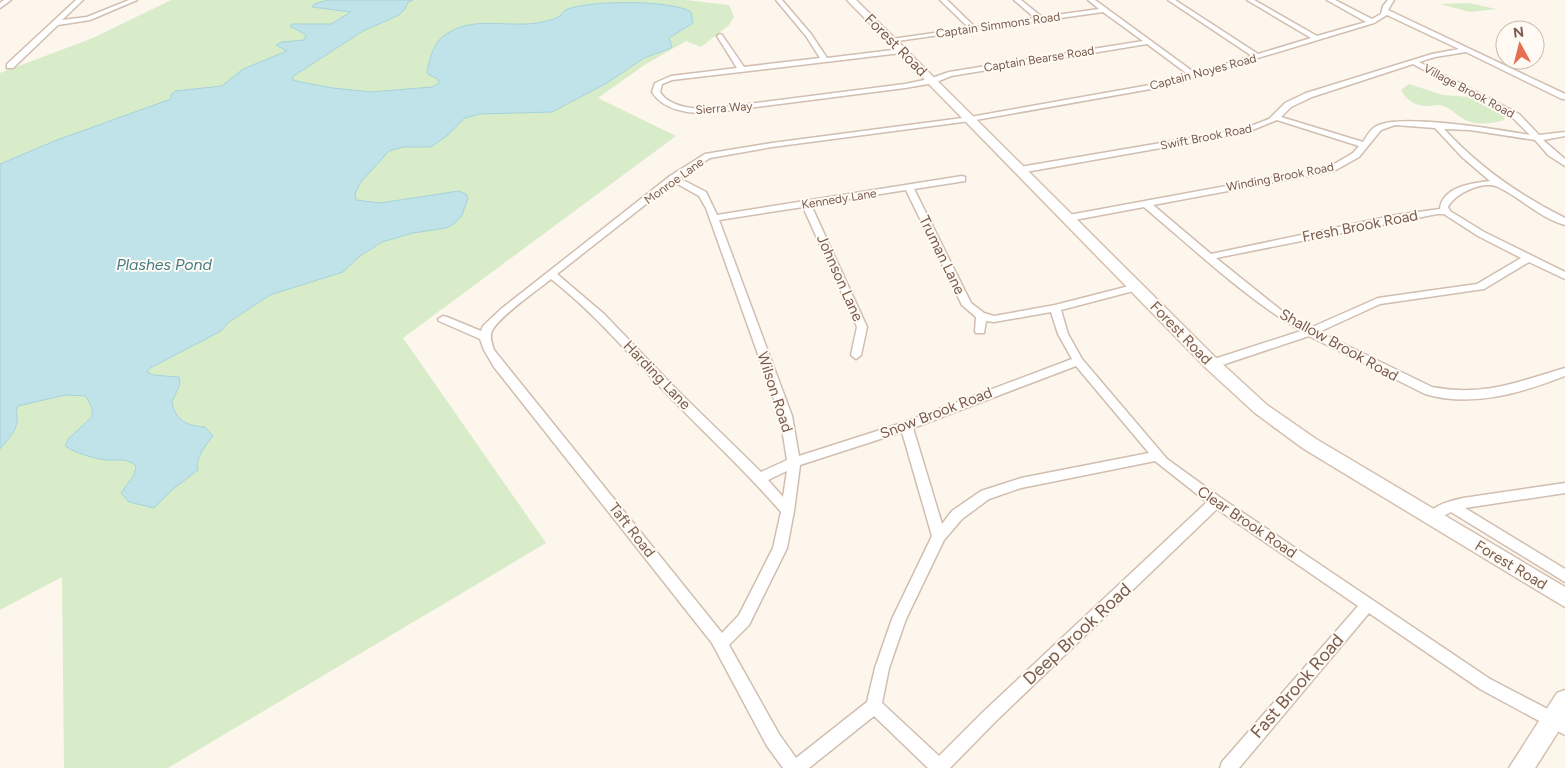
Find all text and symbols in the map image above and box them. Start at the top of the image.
street label: Captain Simmons Road [935,9,1061,41]
street label: Forest Road [861,10,931,80]
north arrow [1495,20,1545,70]
text: N [1512,23,1525,42]
street label: Captain Bearse Road [983,43,1095,75]
street label: Captain Noyes Road [1148,51,1258,93]
street label: Village Brook Road [1421,61,1517,121]
street label: Sierra Way [695,99,754,117]
street label: Swift Brook Road [1159,121,1253,153]
street label: Monroe Lane [642,155,707,207]
street label: Winding Brook Road [1225,160,1335,194]
street label: Kennedy Lane [801,186,878,212]
street label: Fresh Brook Road [1301,206,1419,246]
street label: Truman Lane [915,213,969,297]
street label: Johnson Lane [813,232,867,324]
water label: Plashes Pond [116,255,212,274]
street label: Forest Road [1146,298,1216,368]
street label: Shallow Brook Road [1276,305,1402,385]
street label: Harding Lane [620,337,694,413]
street label: Wilson Road [754,350,796,434]
street label: Snow Brook Road [877,383,995,443]
street label: Clear Brook Road [1194,482,1300,562]
street label: Taft Road [605,499,659,561]
street label: Forest Road [1472,536,1550,594]
street label: Deep Brook Road [1018,578,1136,690]
street label: Fast Brook Road [1246,629,1348,743]

